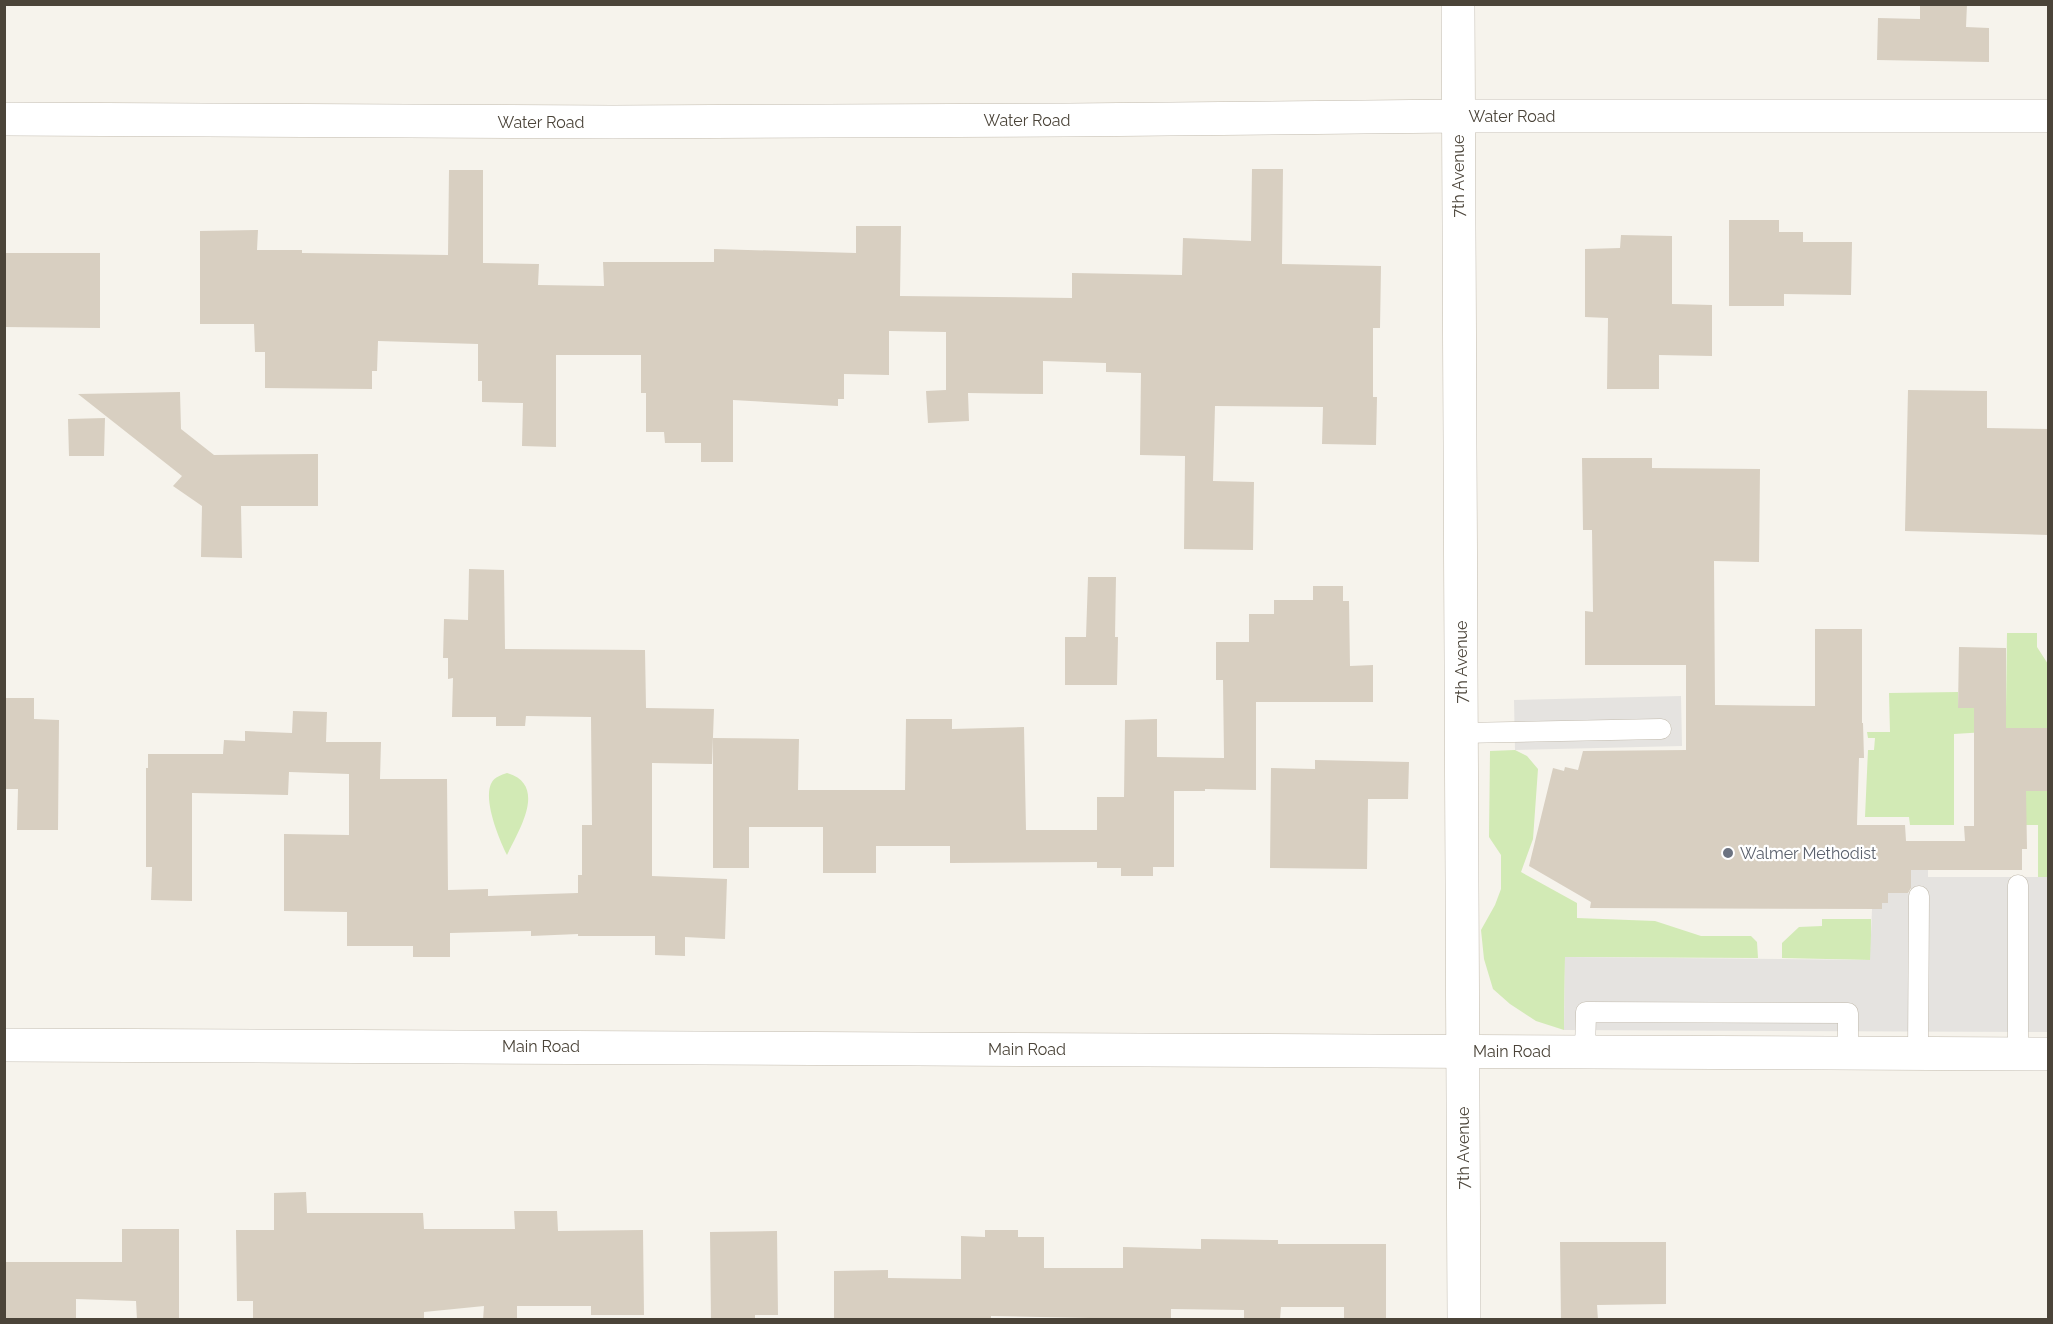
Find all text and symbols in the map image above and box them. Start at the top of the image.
street label: Water Road [1469,107,1555,126]
street label: Water Road [984,111,1070,130]
street label: Water Road [498,113,584,132]
street label: 7th Avenue [1449,135,1468,217]
street label: 7th Avenue [1452,621,1471,703]
place label: Walmer Methodist [1740,844,1877,863]
marker: Walmer Methodist [1721,846,1735,860]
street label: Main Road [502,1037,580,1056]
street label: Main Road [988,1040,1066,1059]
street label: Main Road [1473,1042,1551,1061]
street label: 7th Avenue [1454,1107,1473,1189]

